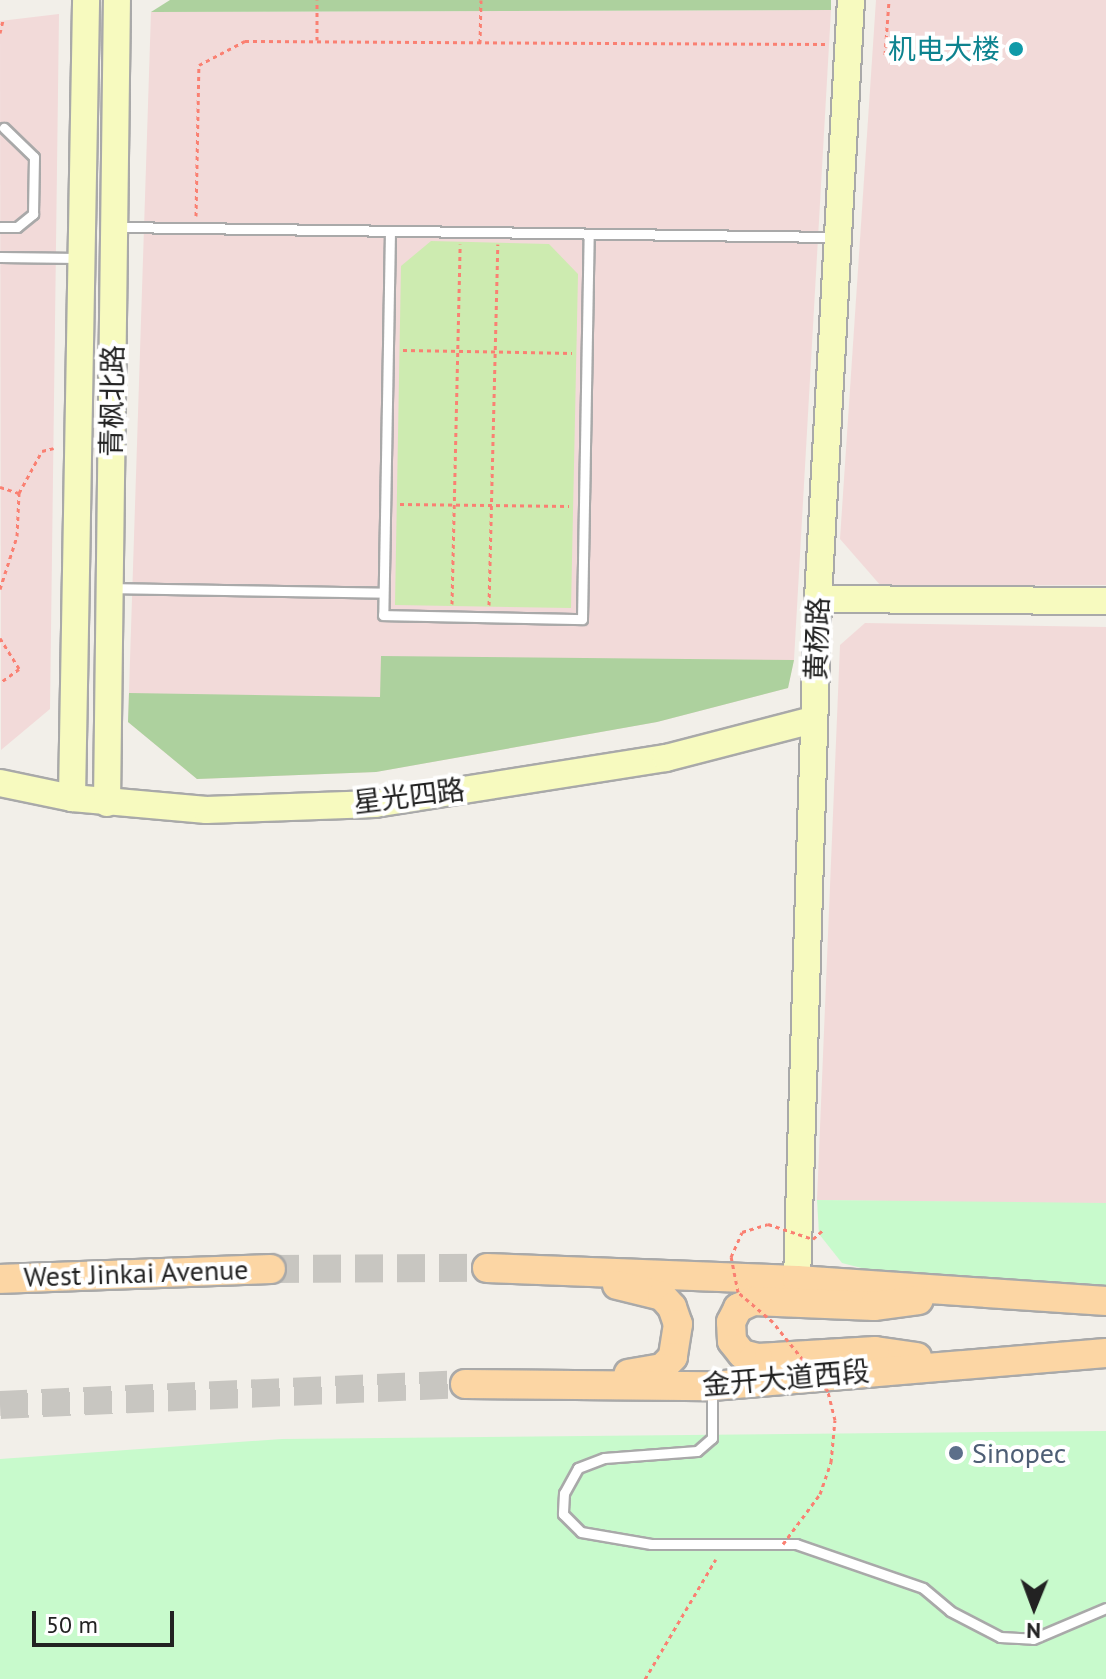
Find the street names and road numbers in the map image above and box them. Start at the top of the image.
street label: 青枫北路 [94,345,130,457]
street label: 黄杨路 [799,596,835,682]
street label: 星光四路 [351,773,467,819]
street label: West Jinkai Avenue [23,1252,249,1294]
street label: 金开大道西段 [701,1354,871,1402]

